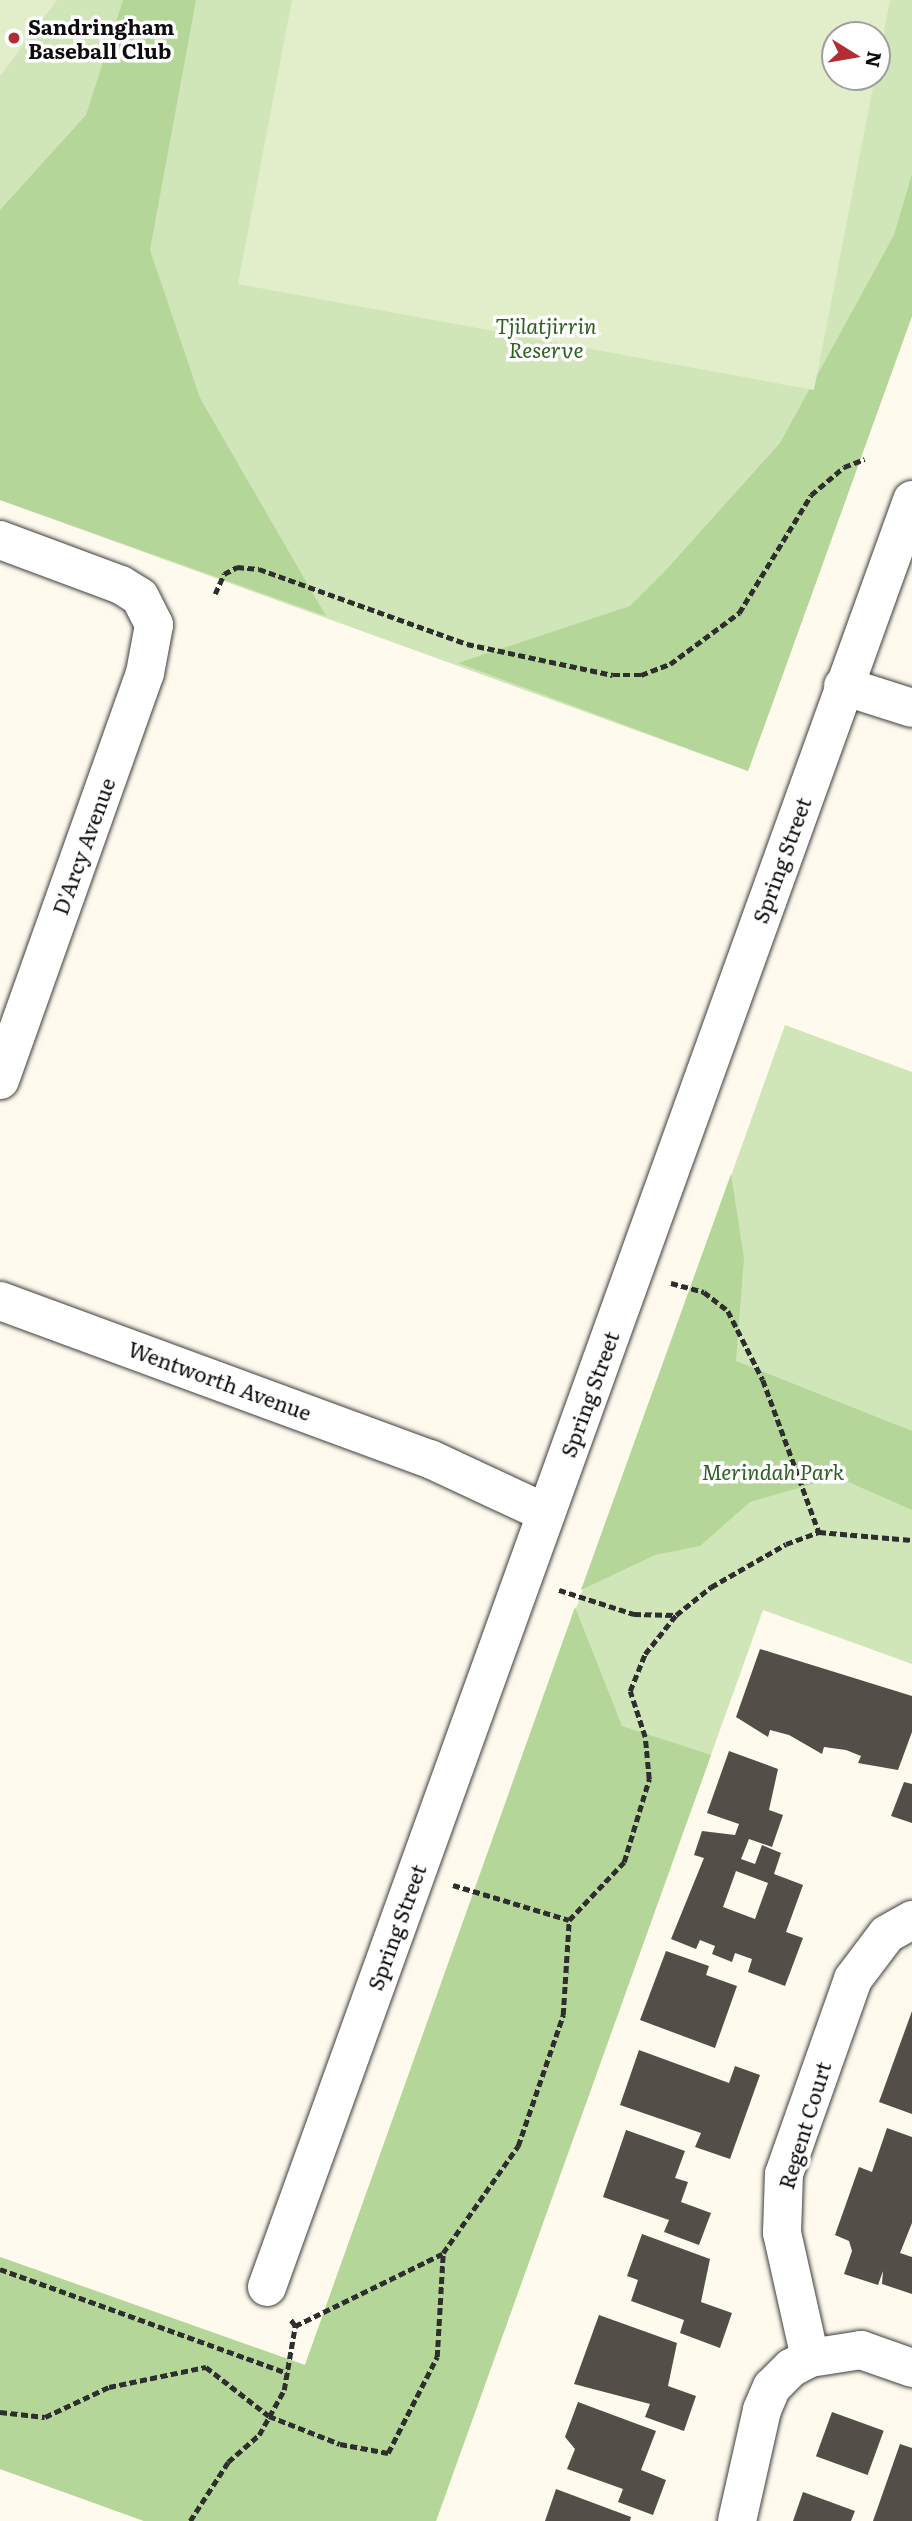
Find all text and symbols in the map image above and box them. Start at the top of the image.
place label: Sandringham Baseball Club [28,13,174,63]
north arrow [821,21,891,91]
marker: Sandringham Baseball Club [6,30,22,46]
text: N [859,49,890,70]
park label: Tjilatjirrin Reserve [495,312,597,362]
street label: D'Arcy Avenue [47,774,119,918]
street label: Spring Street [747,794,815,926]
street label: Spring Street [555,1328,623,1460]
street label: Wentworth Avenue [125,1335,315,1425]
park label: Merindah Park [702,1458,844,1484]
street label: Spring Street [362,1861,430,1993]
street label: Regent Court [773,2058,835,2192]

